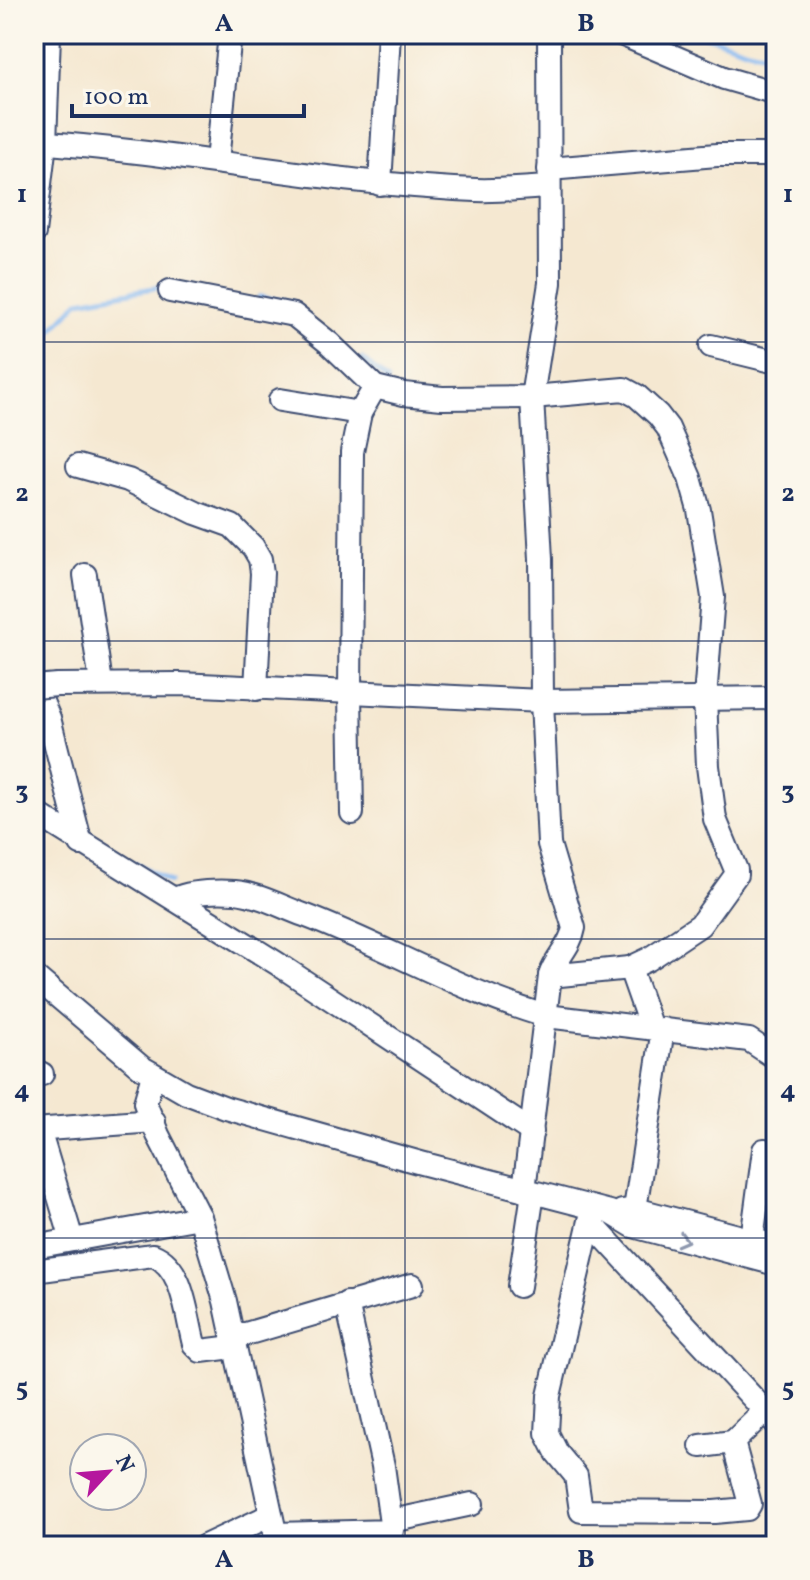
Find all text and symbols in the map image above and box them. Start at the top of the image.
text: A [215,6,234,42]
text: B [577,6,595,42]
scale bar [72,68,304,118]
text: 100 m [84,81,149,115]
text: 1 [17,177,27,213]
text: 1 [783,177,793,213]
text: 2 [15,476,29,512]
text: 2 [781,476,795,512]
text: 3 [15,774,29,810]
text: 3 [781,774,795,810]
text: 4 [14,1073,30,1109]
text: 4 [780,1073,796,1109]
one-way arrow [675,1231,689,1247]
text: 5 [16,1371,28,1407]
text: 5 [782,1371,794,1407]
north arrow [68,1432,148,1512]
text: N [106,1450,141,1478]
text: A [215,1542,234,1578]
text: B [577,1542,595,1578]

